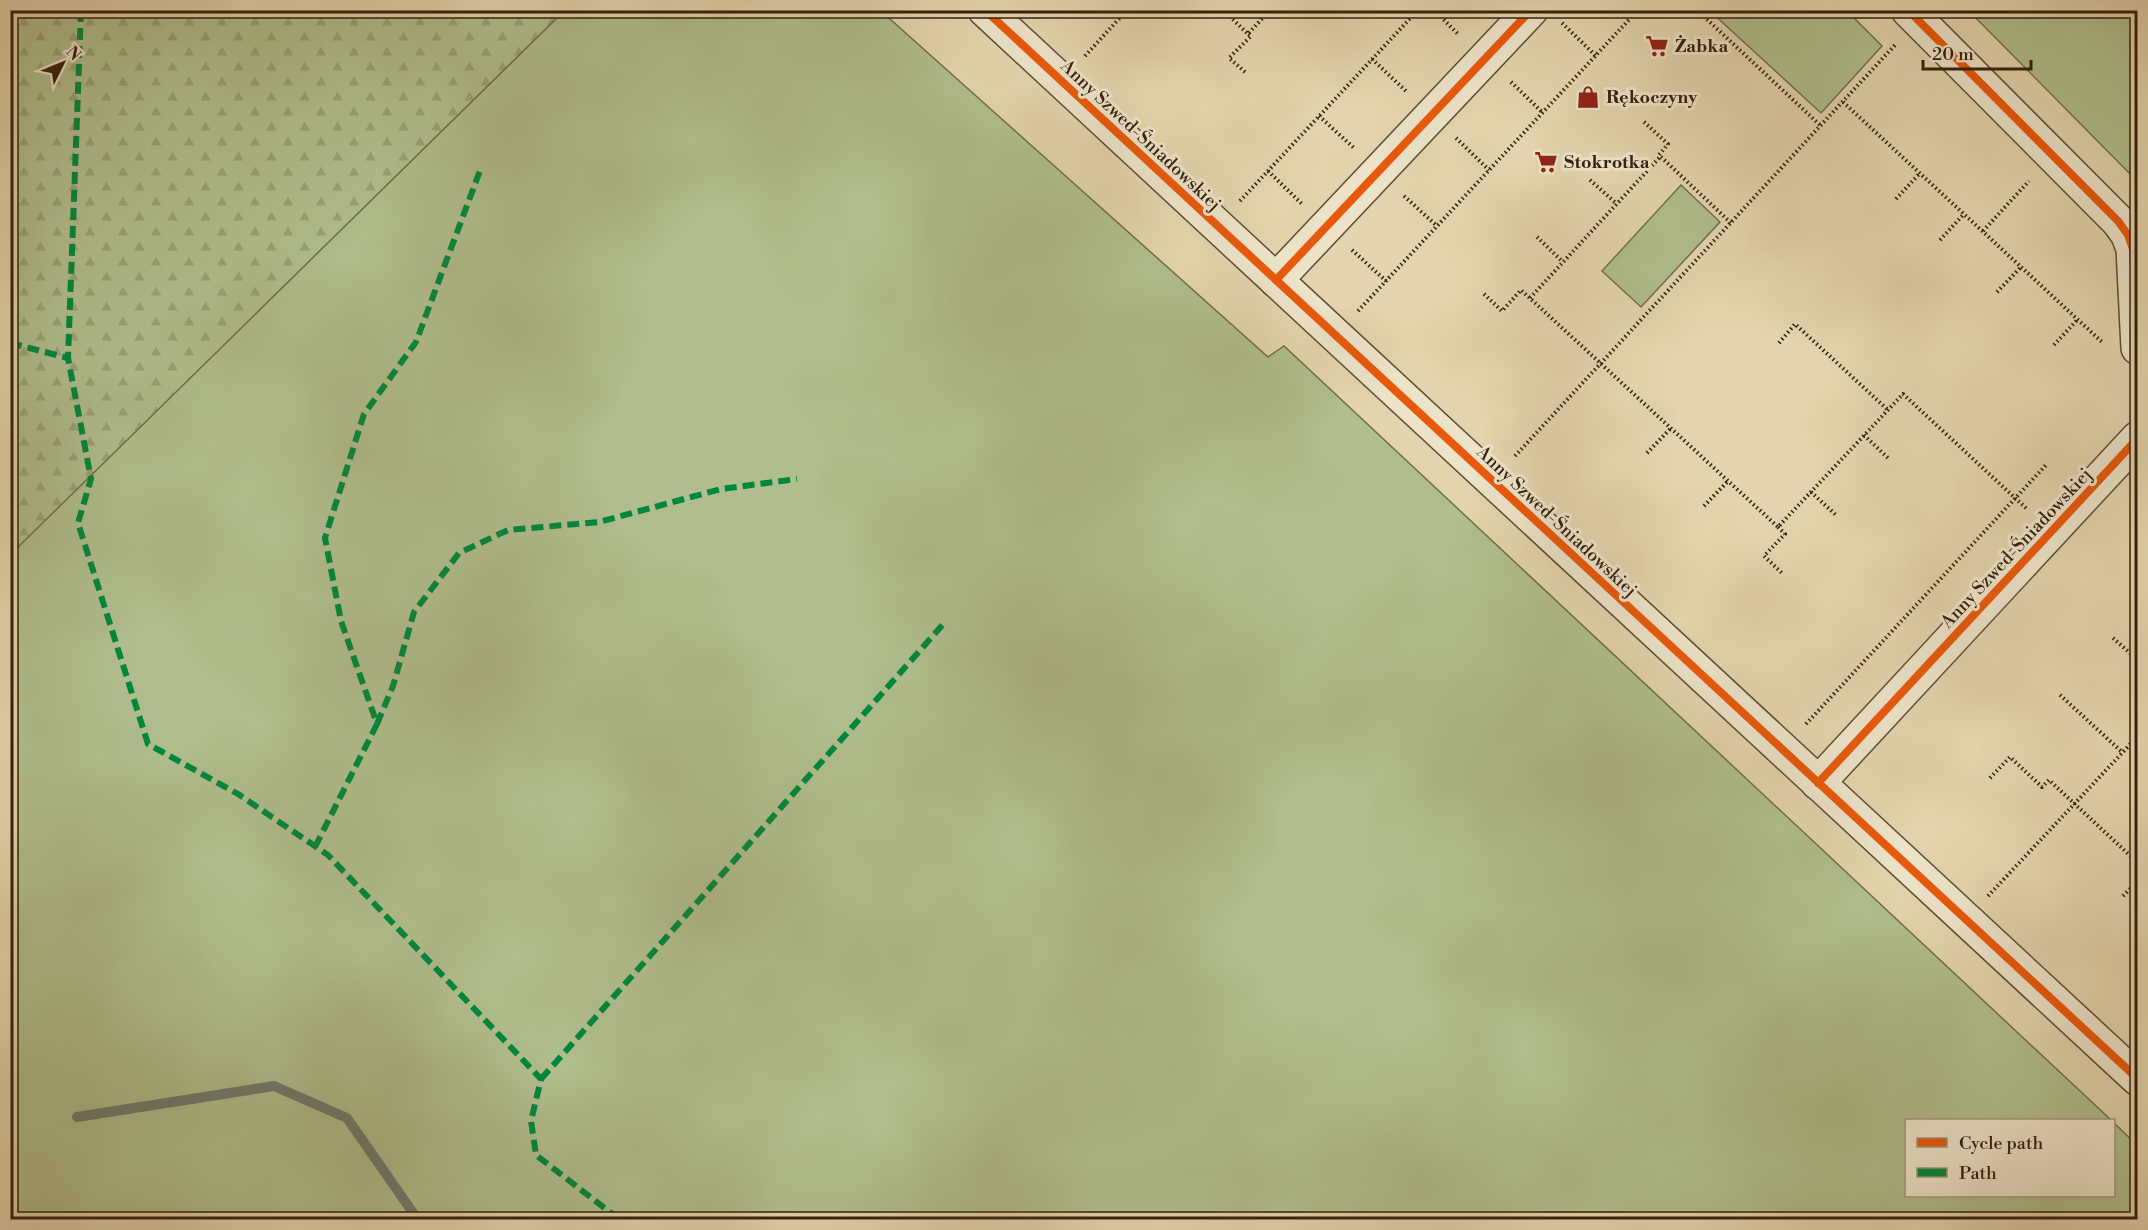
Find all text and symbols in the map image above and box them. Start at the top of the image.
north arrow [33,33,93,93]
supermarket icon: Żabka [1644,33,1670,59]
scale bar [1923,33,2031,71]
place label: Żabka [1675,35,1729,58]
text: N [62,42,85,65]
text: 20 m [1932,43,1974,66]
street label: Anny Szwed-Śniadowskiej [1055,54,1226,216]
shop icon: Rękoczyny [1575,84,1601,110]
place label: Rękoczyny [1606,86,1698,109]
supermarket icon: Stokrotka [1533,149,1559,175]
place label: Stokrotka [1564,151,1650,174]
street label: Anny Szwed-Śniadowskiej [1471,440,1642,602]
street label: Anny Szwed-Śniadowskiej [1935,463,2097,634]
legend [1905,1119,2115,1197]
text: Cycle path [1959,1132,2043,1155]
text: Path [1959,1162,1997,1185]

